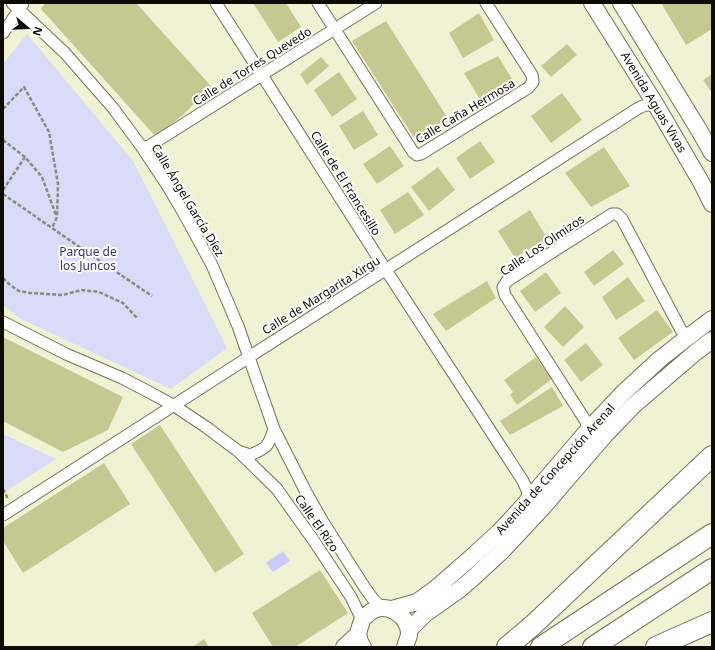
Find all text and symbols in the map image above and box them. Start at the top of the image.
north arrow [8,8,48,48]
street label: Calle de Torres Quevedo [189,23,315,109]
text: N [29,25,46,38]
street label: Avenida Aguas Vivas [617,48,691,156]
street label: Calle Caña Hermosa [412,74,518,148]
street label: Calle de El Francesillo [307,127,385,239]
street label: Calle Ángel García Díez [148,140,229,260]
street label: Calle Los Olmizos [497,210,588,280]
park label: Parque de los Juncos [59,243,117,274]
street label: Calle de Margarita Xirgu [259,252,383,338]
street label: Avenida de Concepción Arenal [492,400,618,538]
street label: Calle El Rizo [291,491,343,555]

